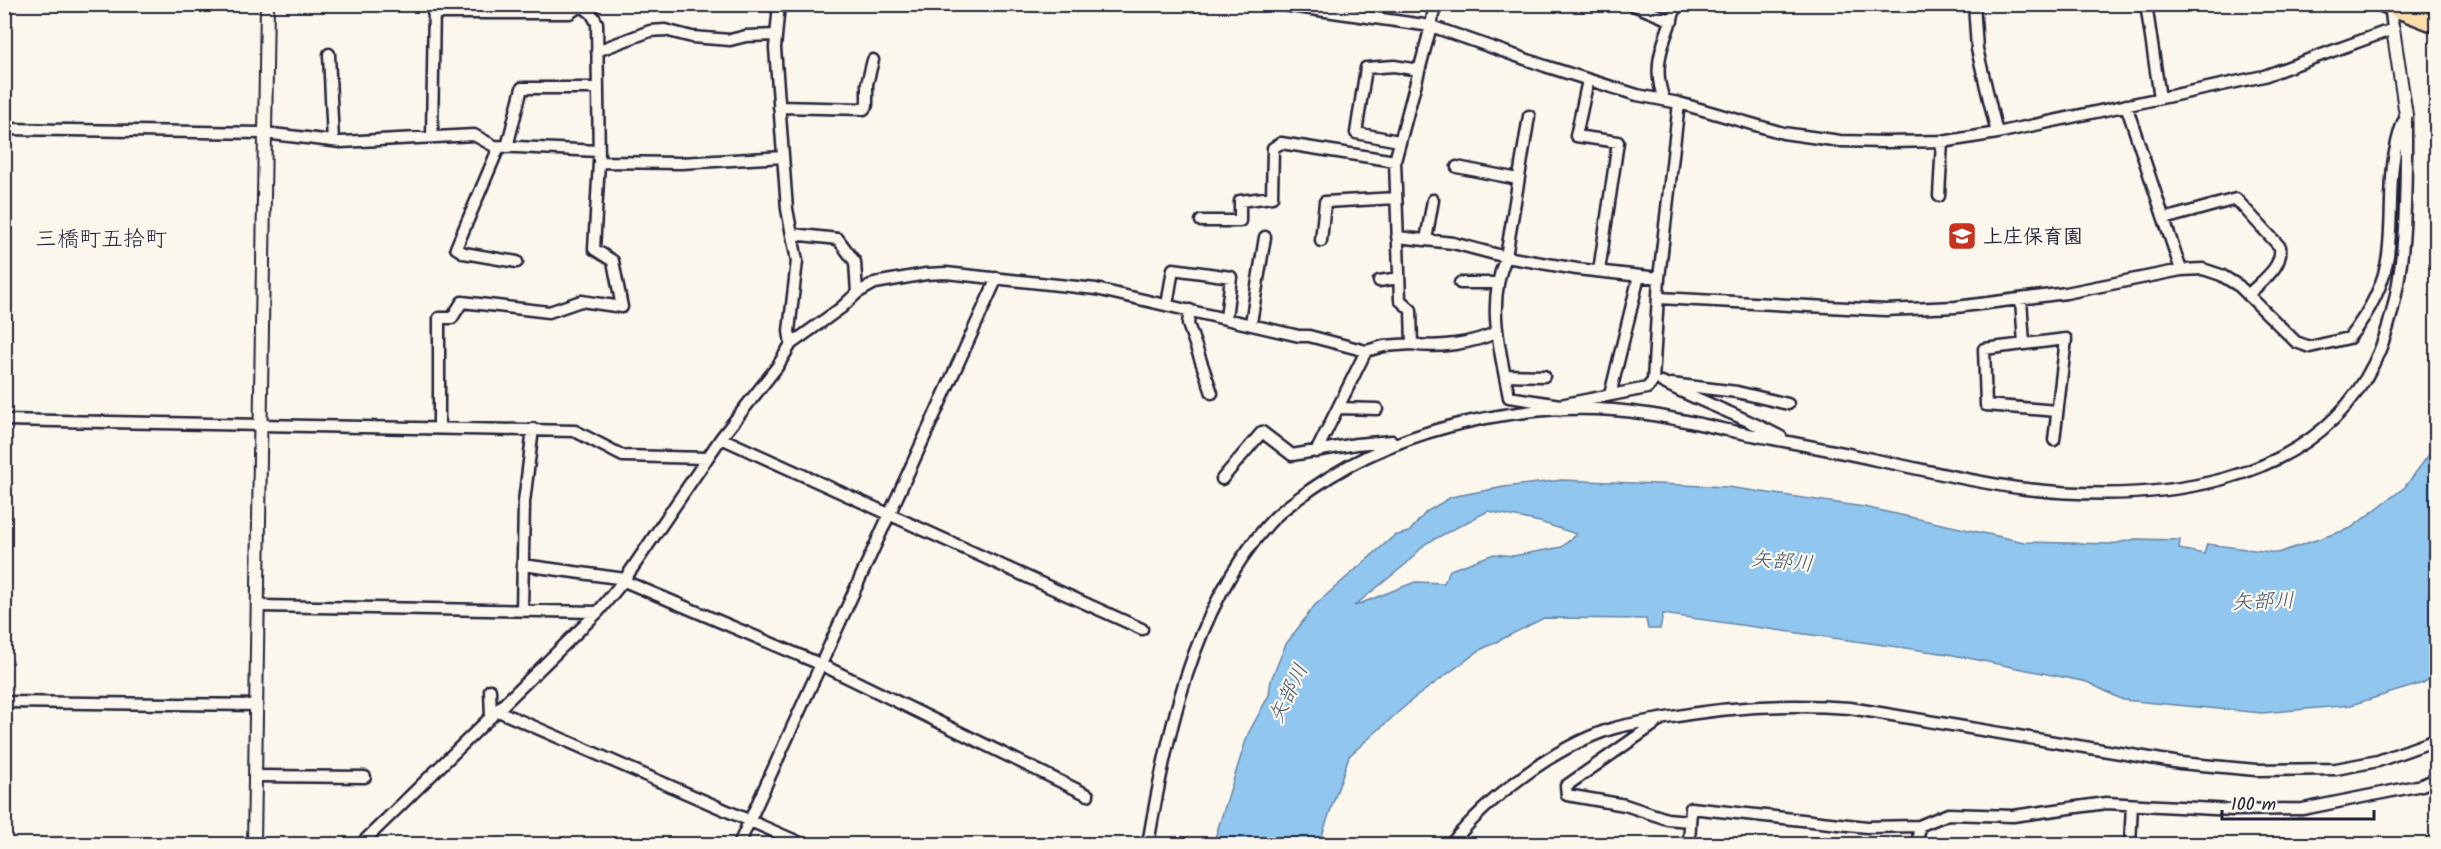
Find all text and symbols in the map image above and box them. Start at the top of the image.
school or university icon: 上庄保育園 [1946,220,1978,252]
place label: 上庄保育園 [1983,222,2083,254]
district label: 三橋町五拾町 [35,223,167,258]
water label: 矢部川 [1749,543,1815,582]
water label: 矢部川 [2231,585,2295,620]
water label: 矢部川 [1261,658,1318,729]
scale bar [2222,783,2374,821]
text: 100 m [2231,791,2276,820]

